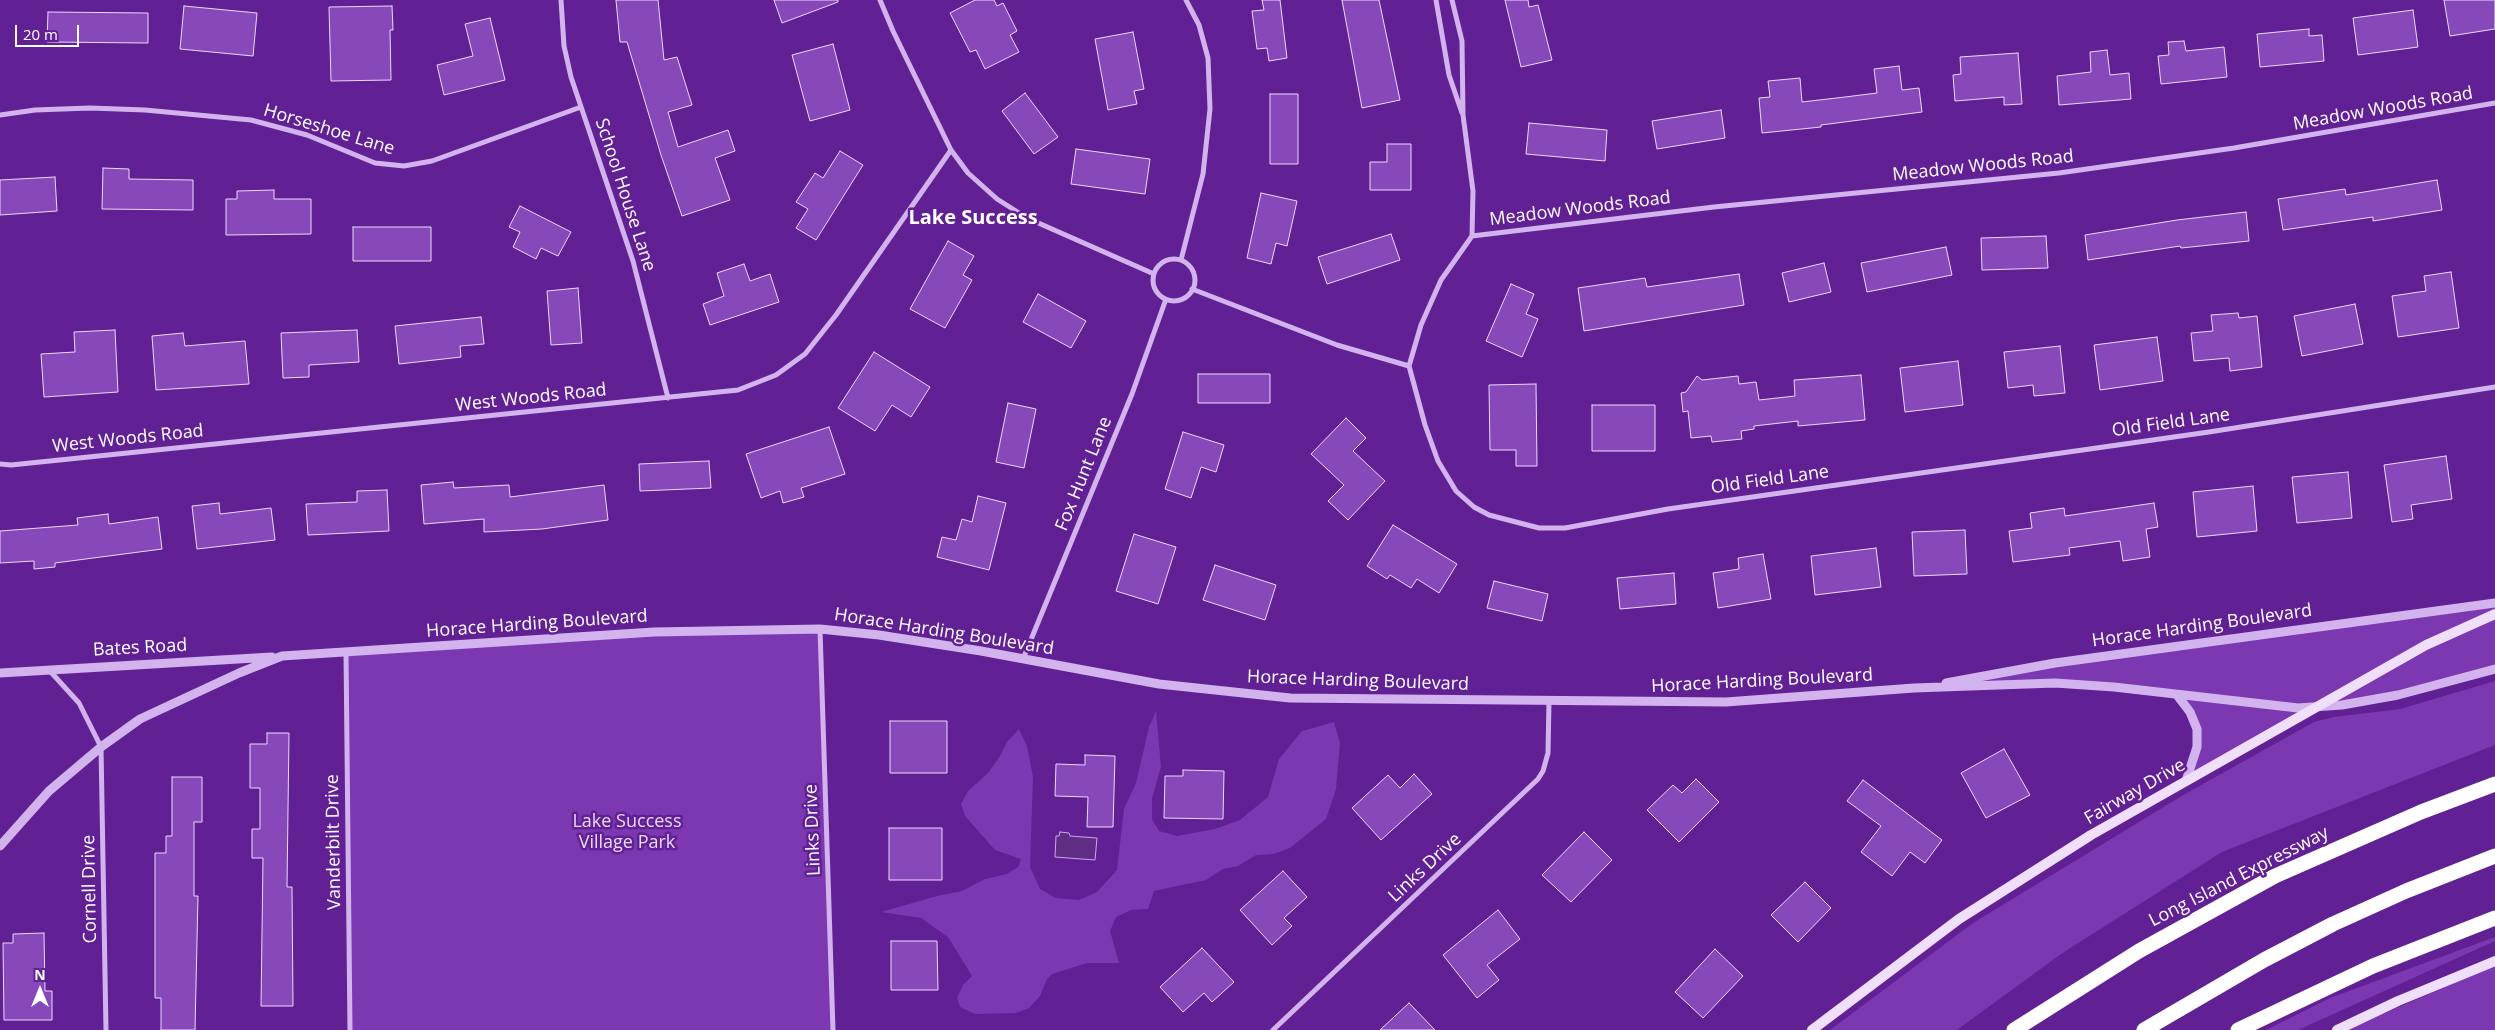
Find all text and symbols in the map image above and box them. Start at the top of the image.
scale bar [18,15,81,47]
text: 20 m [23,24,58,44]
street label: Meadow Woods Road [2291,83,2475,135]
street label: Horseshoe Lane [261,100,397,160]
street label: School House Lane [590,116,660,274]
street label: Meadow Woods Road [1891,146,2075,186]
street label: Meadow Woods Road [1488,187,1672,231]
district label: Lake Success [908,206,1038,230]
street label: West Woods Road [454,379,608,417]
street label: Old Field Lane [2111,404,2231,442]
street label: Fox Hunt Lane [1051,414,1117,534]
street label: West Woods Road [51,420,205,458]
street label: Old Field Lane [1710,461,1830,499]
street label: Horace Harding Boulevard [2091,600,2313,652]
street label: Horace Harding Boulevard [833,604,1055,660]
street label: Horace Harding Boulevard [425,605,649,643]
street label: Bates Road [92,635,188,661]
street label: Horace Harding Boulevard [1651,664,1873,698]
street label: Horace Harding Boulevard [1247,666,1469,696]
street label: Fairway Drive [2081,754,2189,830]
street label: Vanderbilt Drive [322,774,346,910]
street label: Links Drive [801,784,825,876]
park label: Lake Success Village Park [572,811,682,854]
street label: Long Island Expressway [2146,822,2332,932]
street label: Links Drive [1384,829,1466,907]
street label: Cornell Drive [78,835,102,943]
north arrow [15,965,65,1015]
text: N [34,965,46,984]

